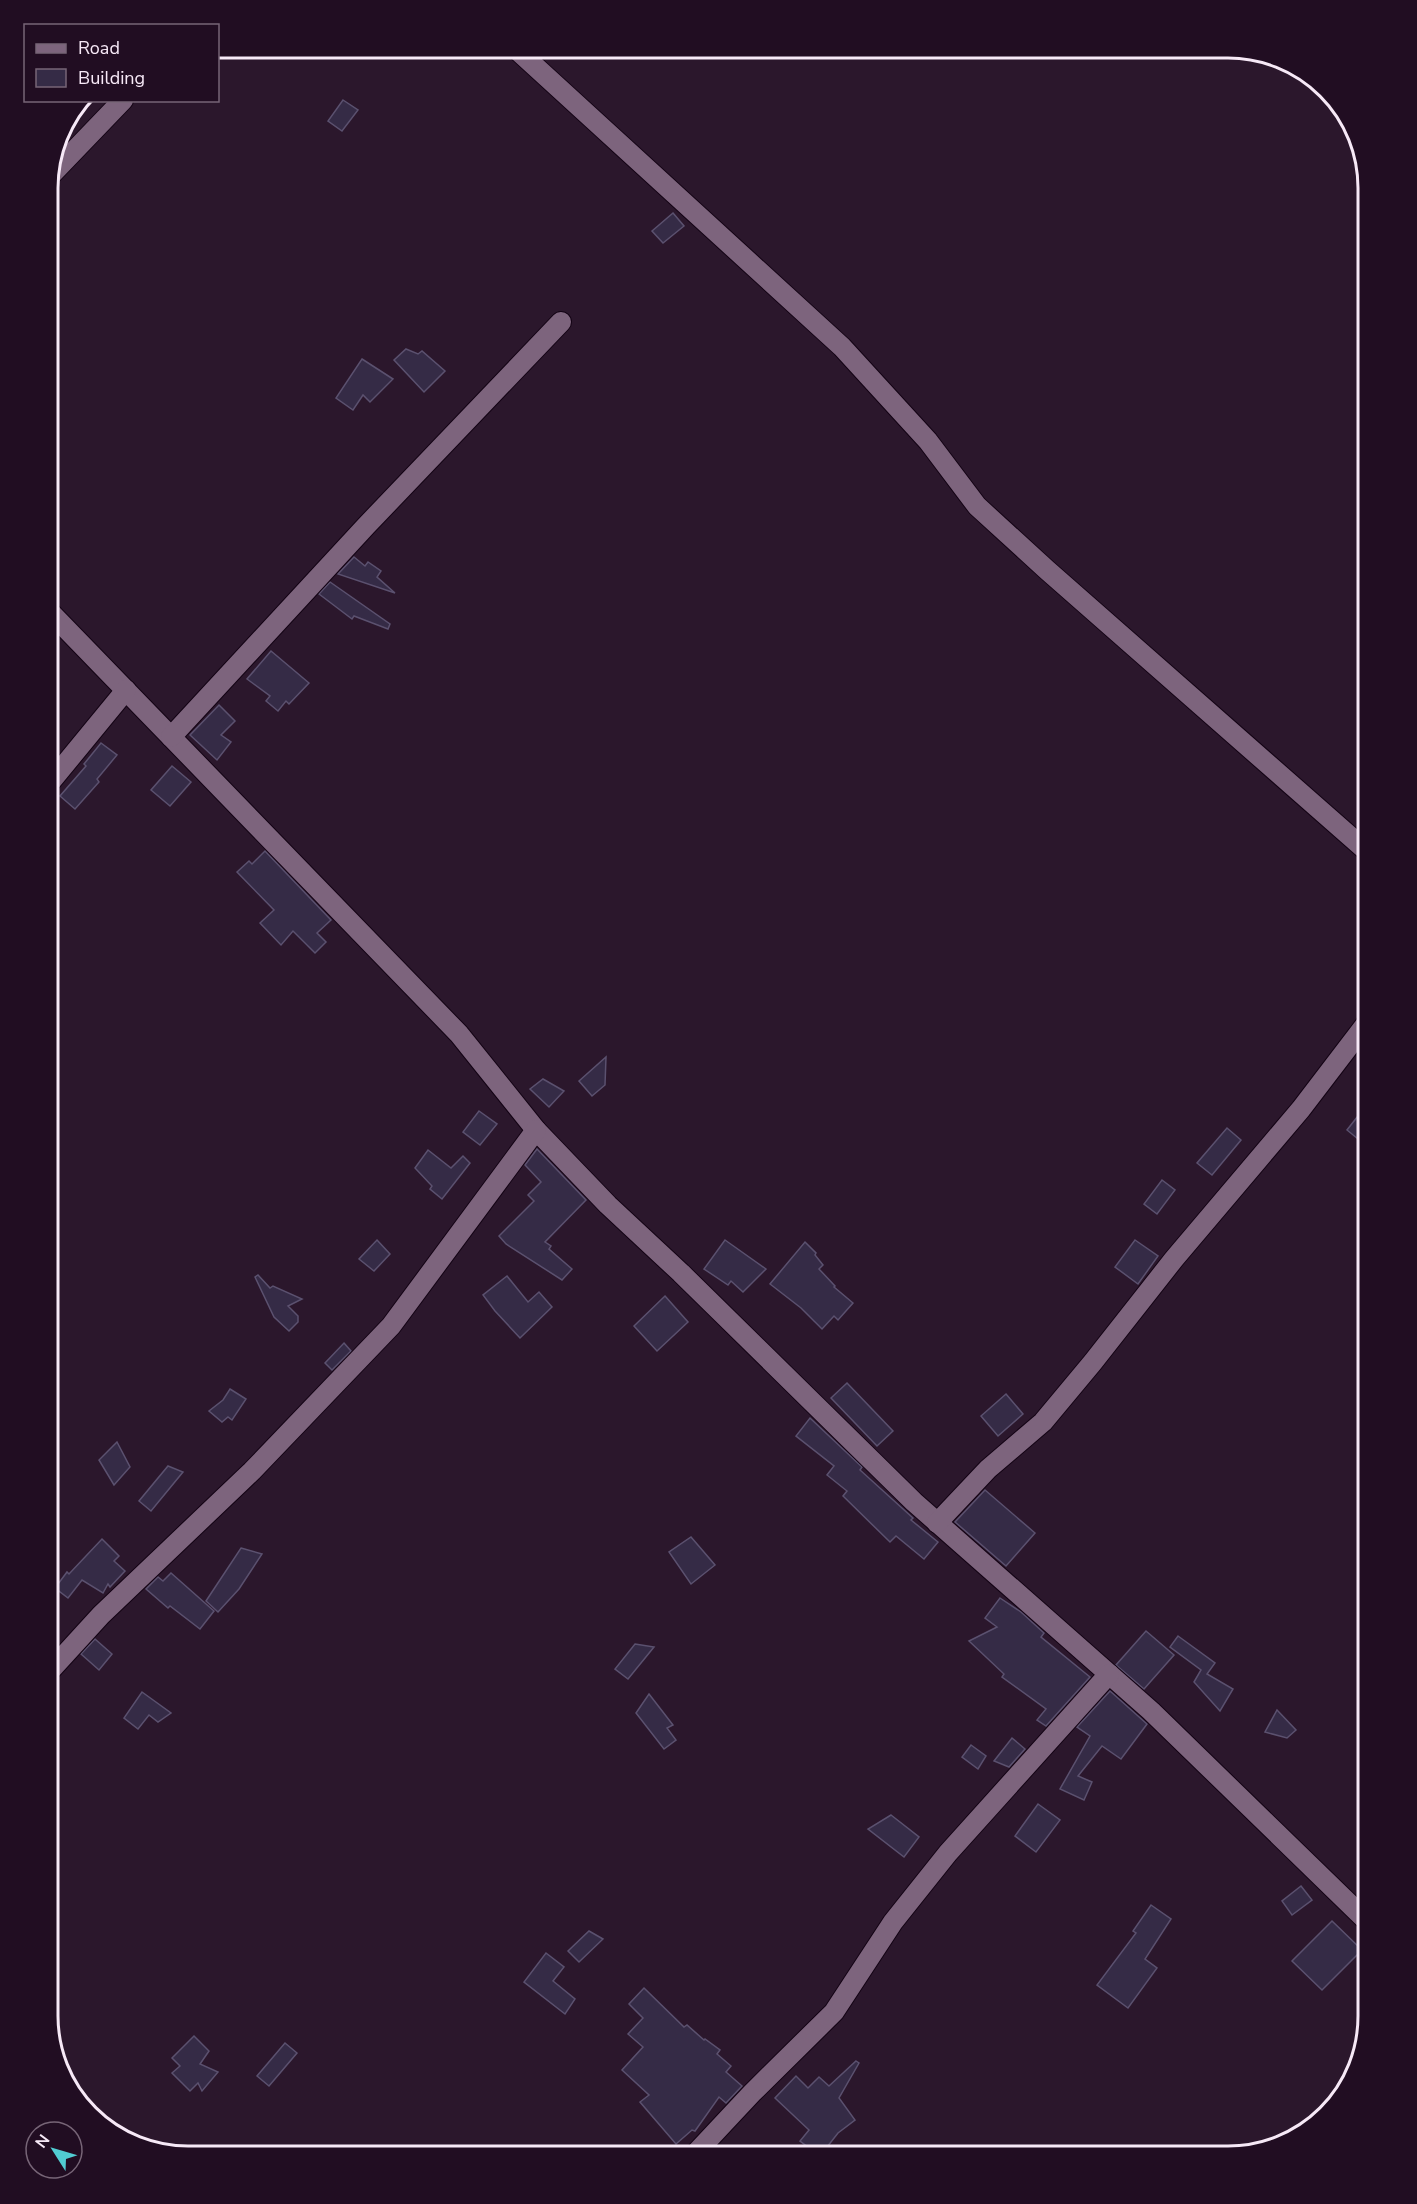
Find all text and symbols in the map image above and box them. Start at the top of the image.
legend [24,24,219,102]
text: Road [78,36,120,60]
text: Building [78,66,145,90]
north arrow [24,2120,84,2180]
text: N [30,2130,55,2153]

